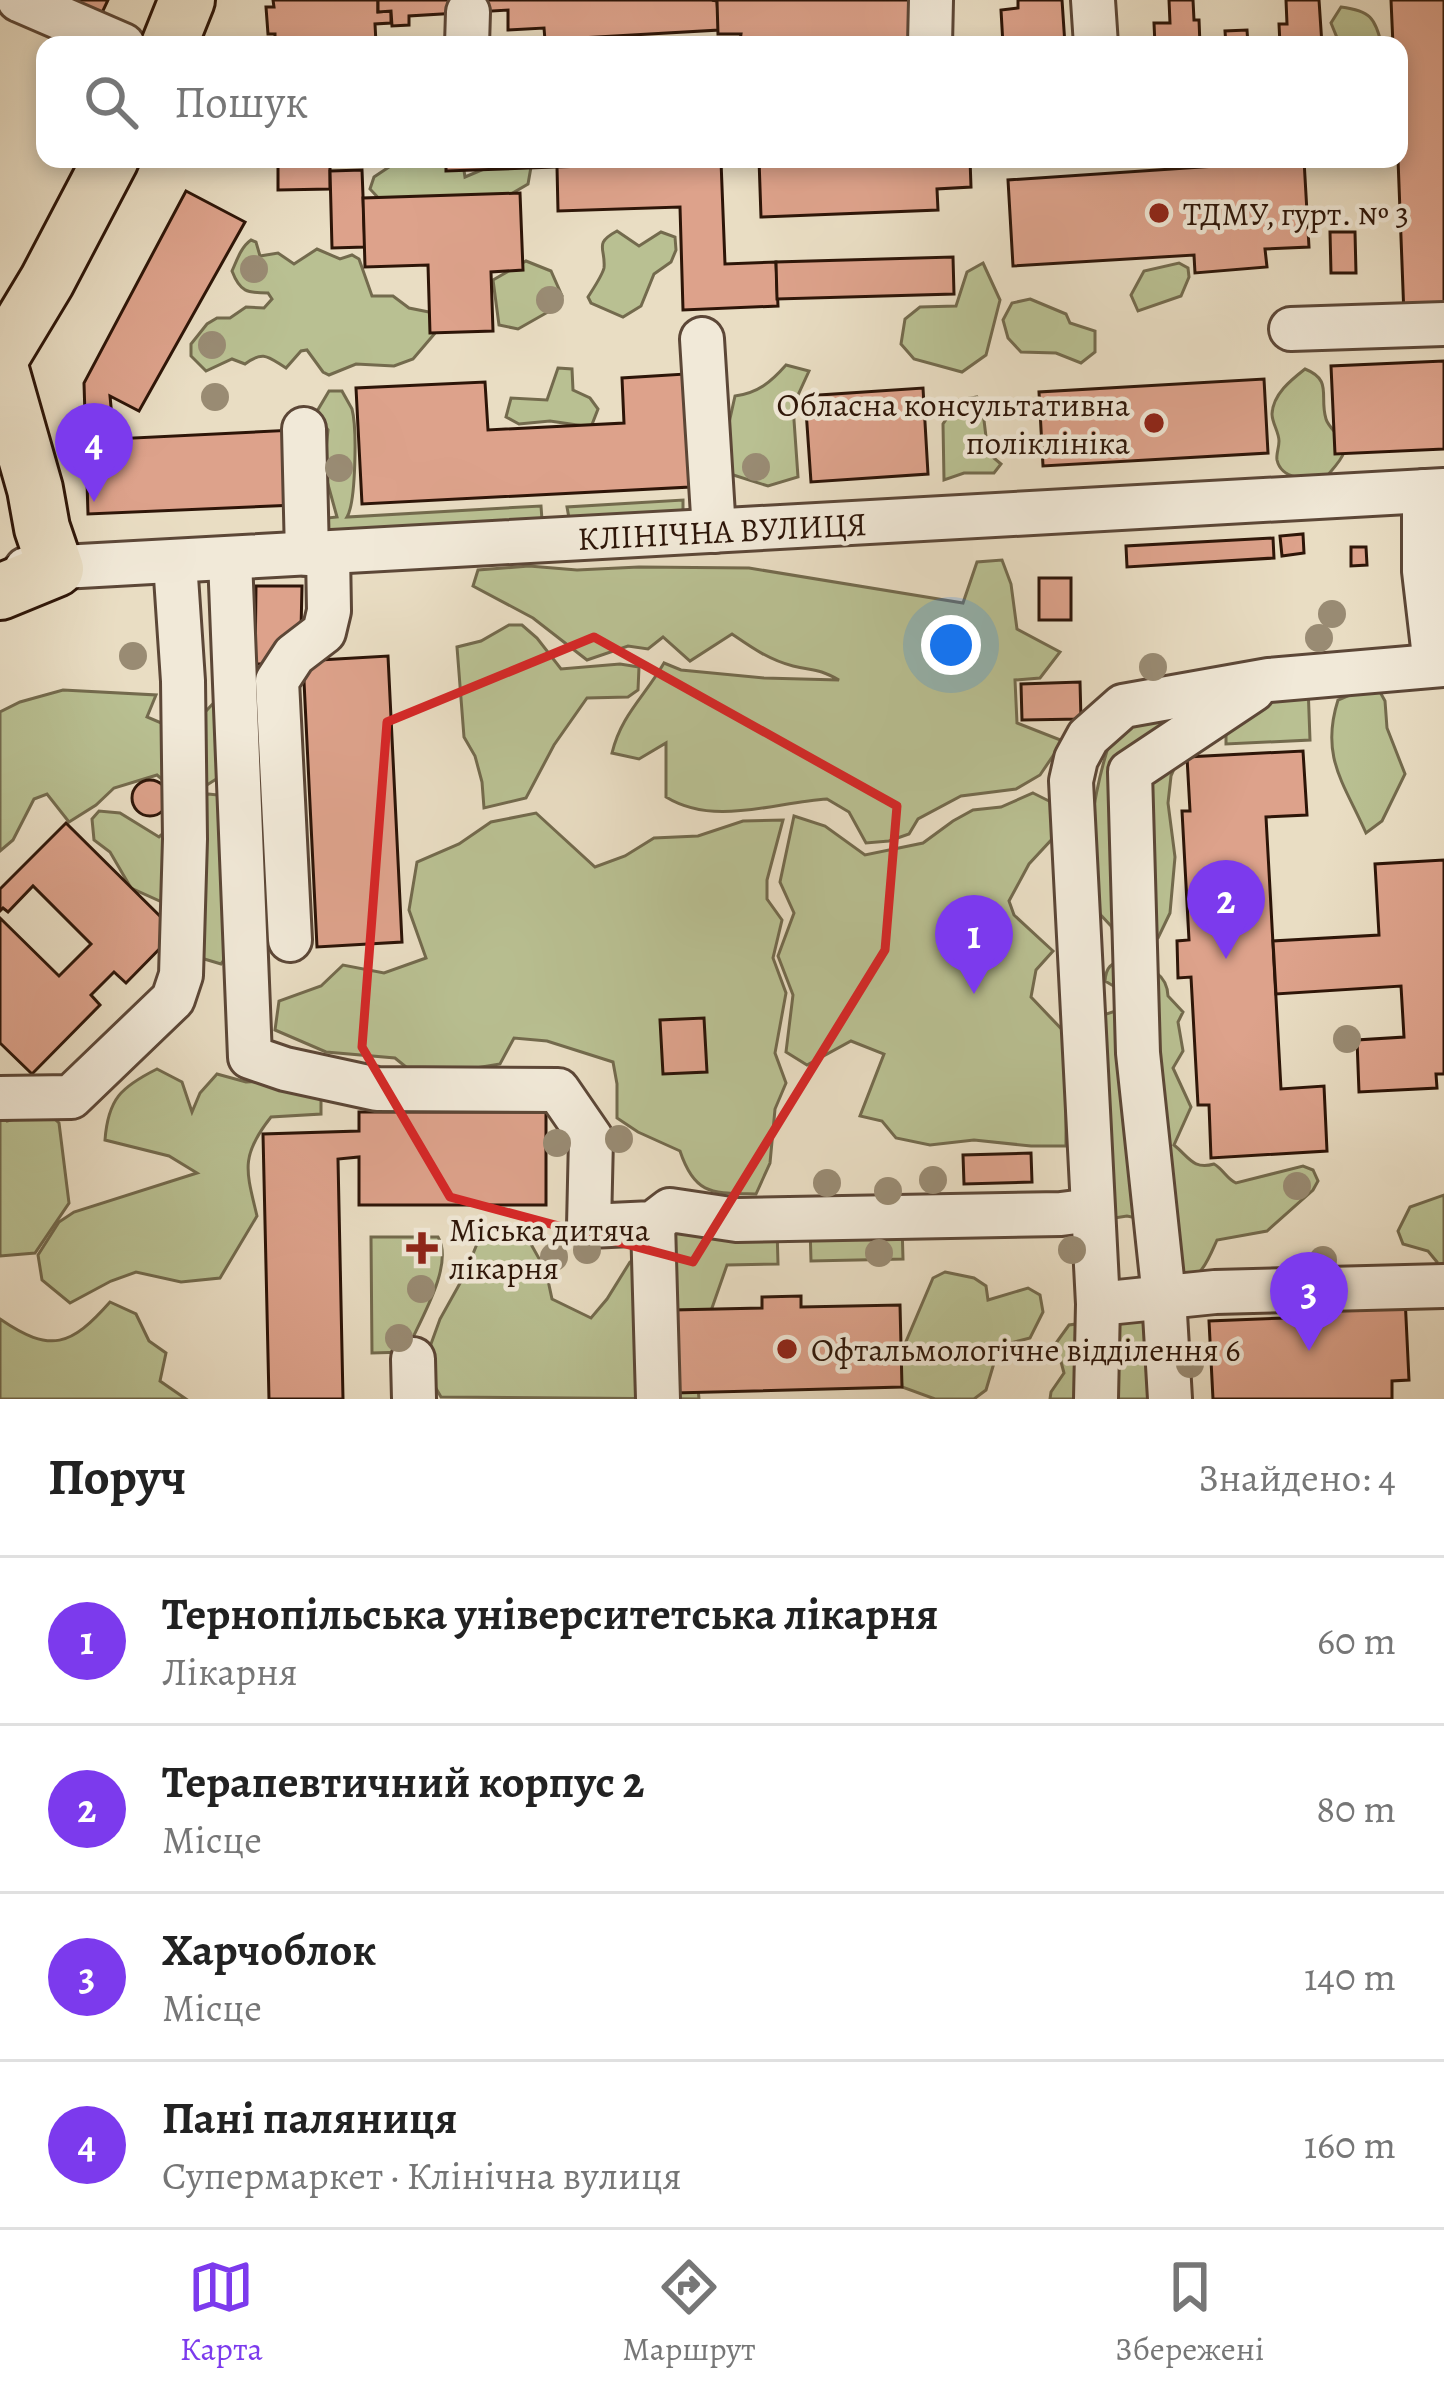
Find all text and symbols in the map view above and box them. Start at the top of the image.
search box [36,36,1408,168]
icon: search [78,69,144,135]
text: Пошук [174,71,308,133]
place label: ТДМУ, гурт. № 3 [1183,191,1409,236]
marker: ТДМУ, гурт. № 3 [1146,200,1172,226]
place label: Обласна консультативна поліклініка [777,382,1131,465]
pin: 4 [55,403,133,502]
marker: Обласна консультативна поліклініка [1141,410,1167,436]
street label: КЛІНІЧНА ВУЛИЦЯ [576,501,868,561]
your location [921,615,981,675]
pin: 2 [1187,860,1265,959]
pin: 1 [935,895,1013,994]
place label: Міська дитяча лікарня [449,1207,651,1290]
marker: Міська дитяча лікарня [406,1232,438,1264]
pin: 3 [1270,1252,1348,1351]
place label: Офтальмологічне відділення 6 [811,1327,1240,1372]
marker: Офтальмологічне відділення 6 [774,1336,800,1362]
text: Поруч [48,1442,186,1512]
text: Знайдено: 4 [1198,1451,1396,1504]
text: Тернопільська університетська лікарня [162,1583,939,1645]
text: 1 [80,1614,94,1667]
text: 60 m [1317,1614,1396,1667]
text: Лікарня [162,1645,298,1698]
text: Терапевтичний корпус 2 [162,1751,645,1813]
text: 2 [78,1782,96,1835]
text: 80 m [1316,1782,1396,1835]
text: Місце [162,1813,262,1866]
text: Харчоблок [162,1919,377,1981]
text: 3 [79,1950,95,2003]
text: 140 m [1304,1950,1396,2003]
text: Місце [162,1981,262,2034]
text: Пані паляниця [162,2087,457,2149]
text: 4 [78,2118,96,2171]
text: 160 m [1304,2118,1396,2171]
text: Супермаркет · Клінічна вулиця [162,2149,681,2202]
tab: Карта [180,2254,263,2371]
tab: Маршрут [622,2254,756,2371]
tab: Збережені [1115,2254,1264,2371]

